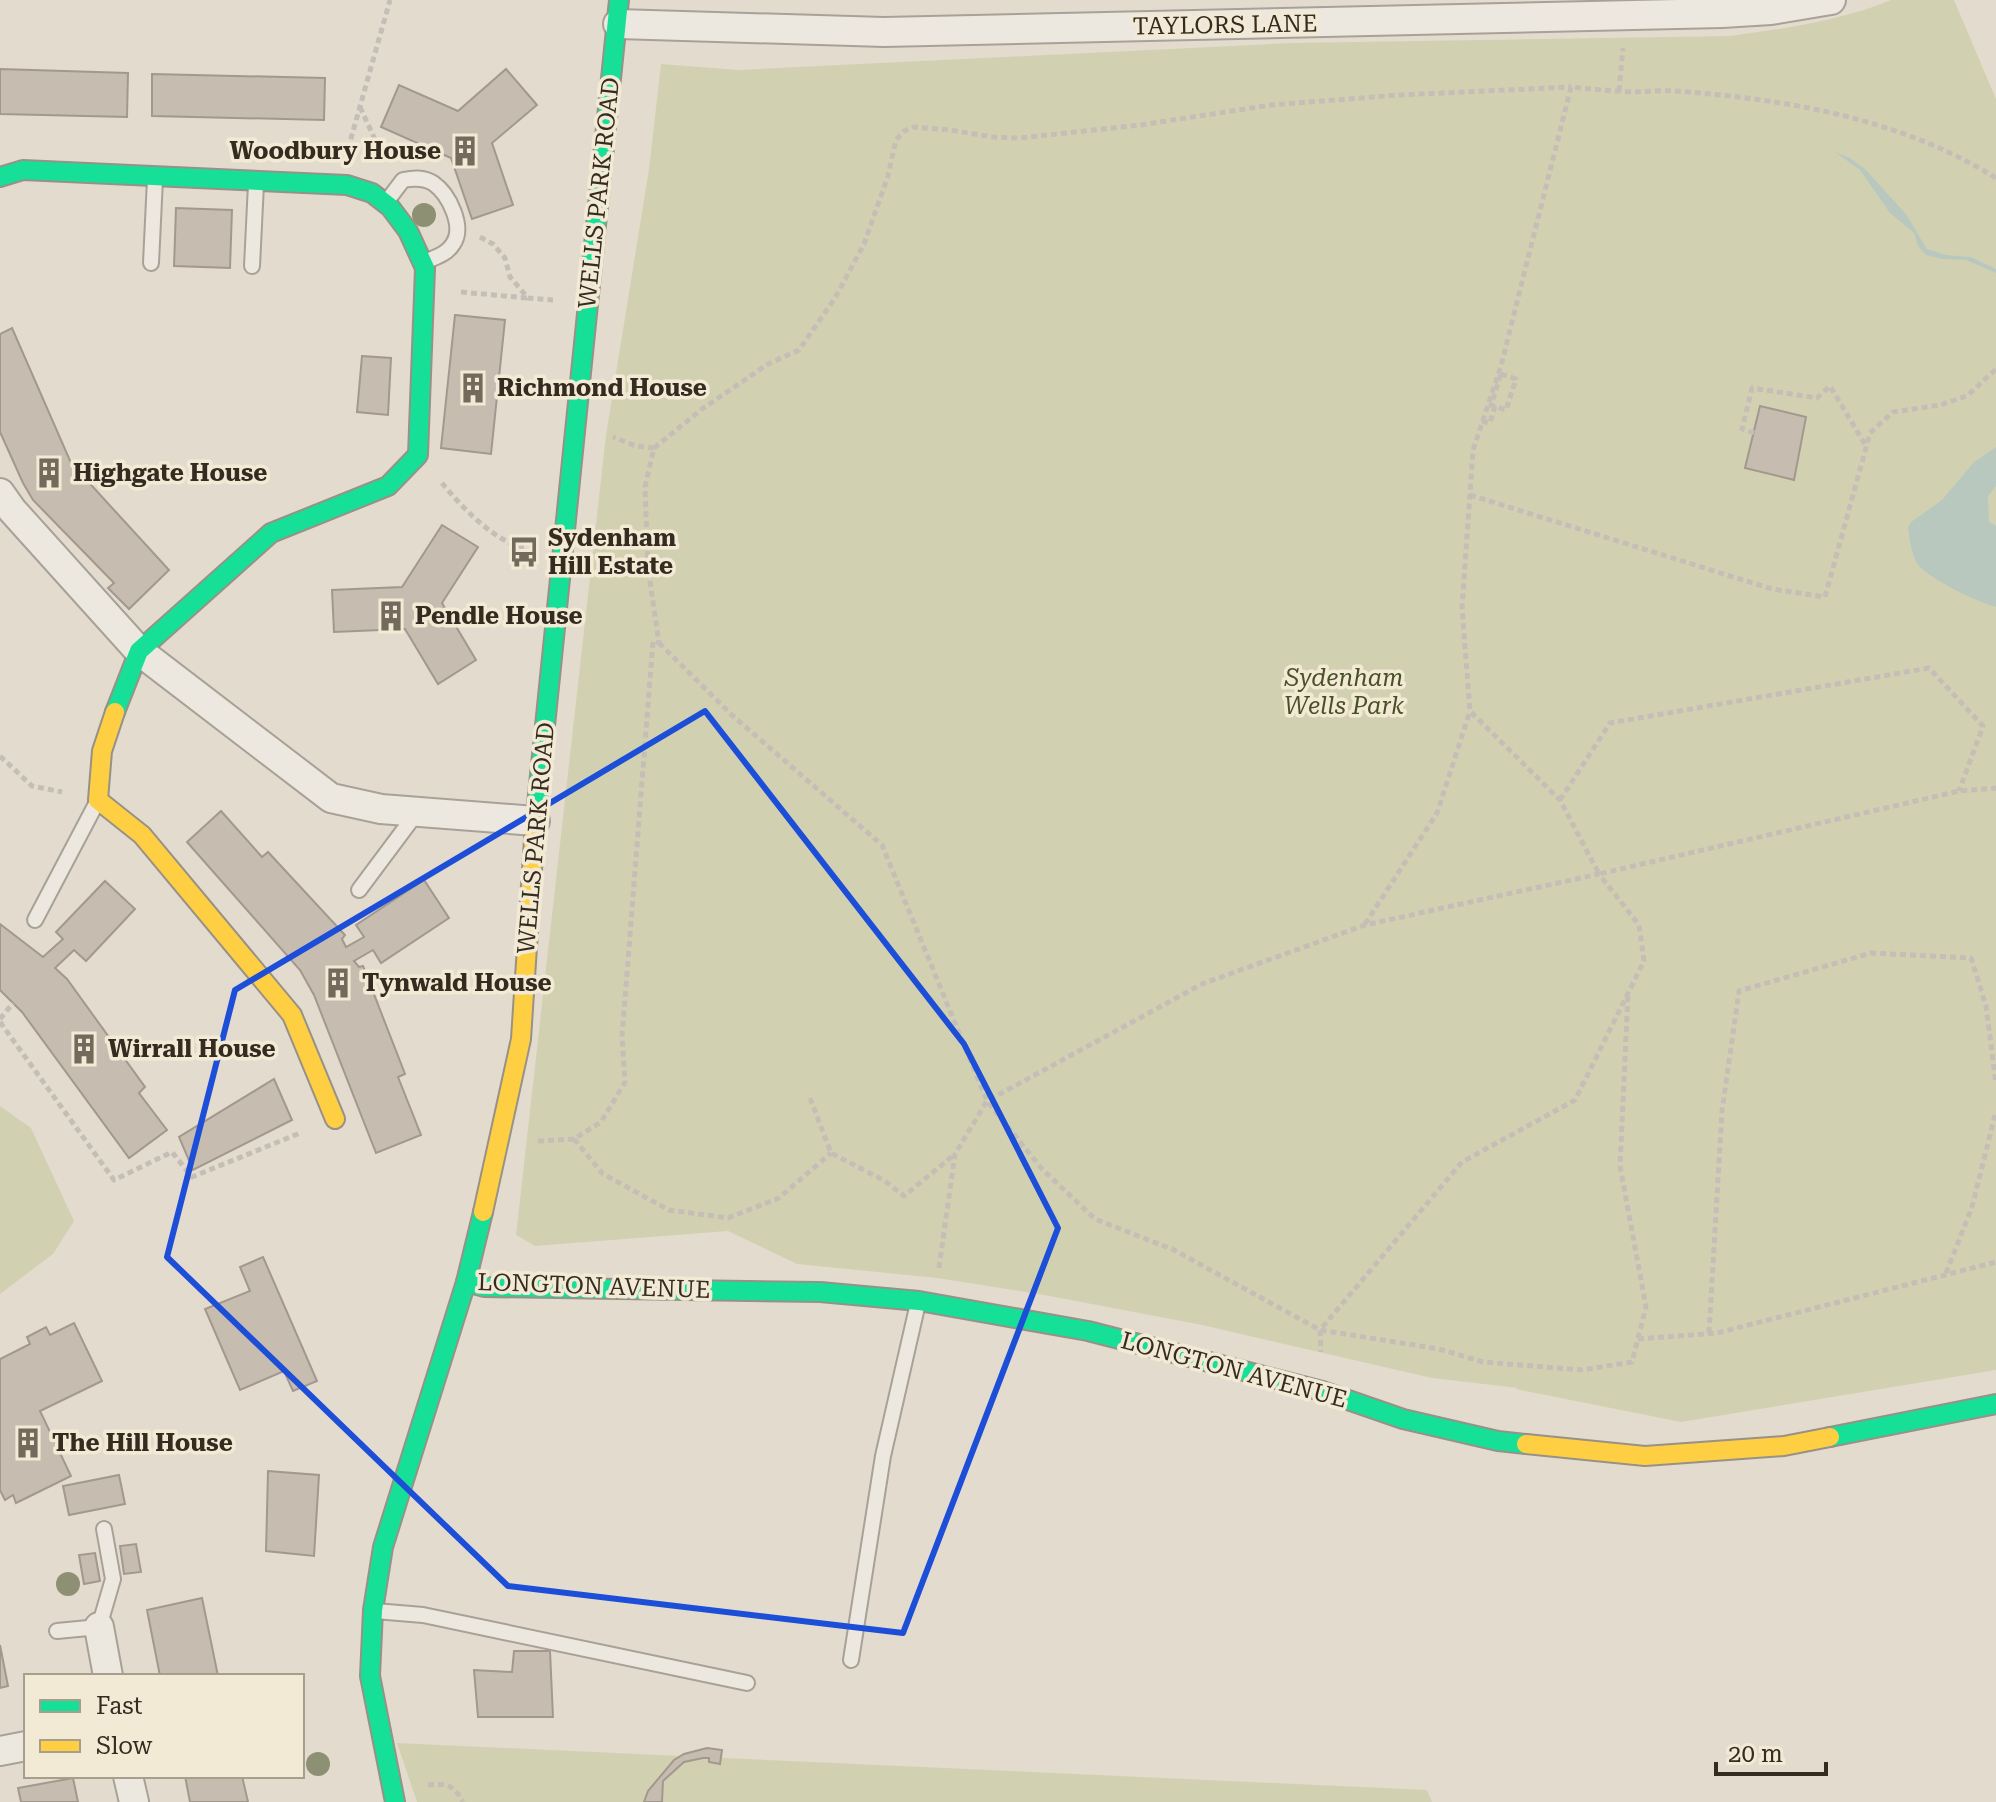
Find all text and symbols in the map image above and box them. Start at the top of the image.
street label: TAYLORS LANE [1132,9,1318,41]
street label: WELLS PARK ROAD [573,76,625,310]
building icon: Woodbury House [448,134,482,168]
place label: Woodbury House [229,137,441,165]
building icon: Richmond House [456,371,490,405]
place label: Richmond House [497,374,707,402]
building icon: Highgate House [32,456,66,490]
place label: Highgate House [73,459,267,487]
place label: Sydenham Hill Estate [548,524,676,580]
bus stop icon: Sydenham Hill Estate [507,535,541,569]
building icon: Pendle House [374,599,408,633]
place label: Pendle House [415,602,583,630]
park label: Sydenham Wells Park [1284,664,1404,720]
street label: WELLS PARK ROAD [512,721,560,955]
building icon: Tynwald House [321,966,355,1000]
place label: Tynwald House [362,969,552,997]
building icon: Wirrall House [67,1032,101,1066]
place label: Wirrall House [108,1035,276,1063]
street label: LONGTON AVENUE [477,1268,711,1304]
street label: LONGTON AVENUE [1118,1326,1350,1414]
building icon: The Hill House [11,1426,45,1460]
place label: The Hill House [52,1429,233,1457]
legend [24,1674,304,1778]
text: Fast [96,1692,143,1720]
scale bar [1716,1726,1826,1776]
text: Slow [96,1732,153,1760]
text: 20 m [1728,1740,1783,1768]

